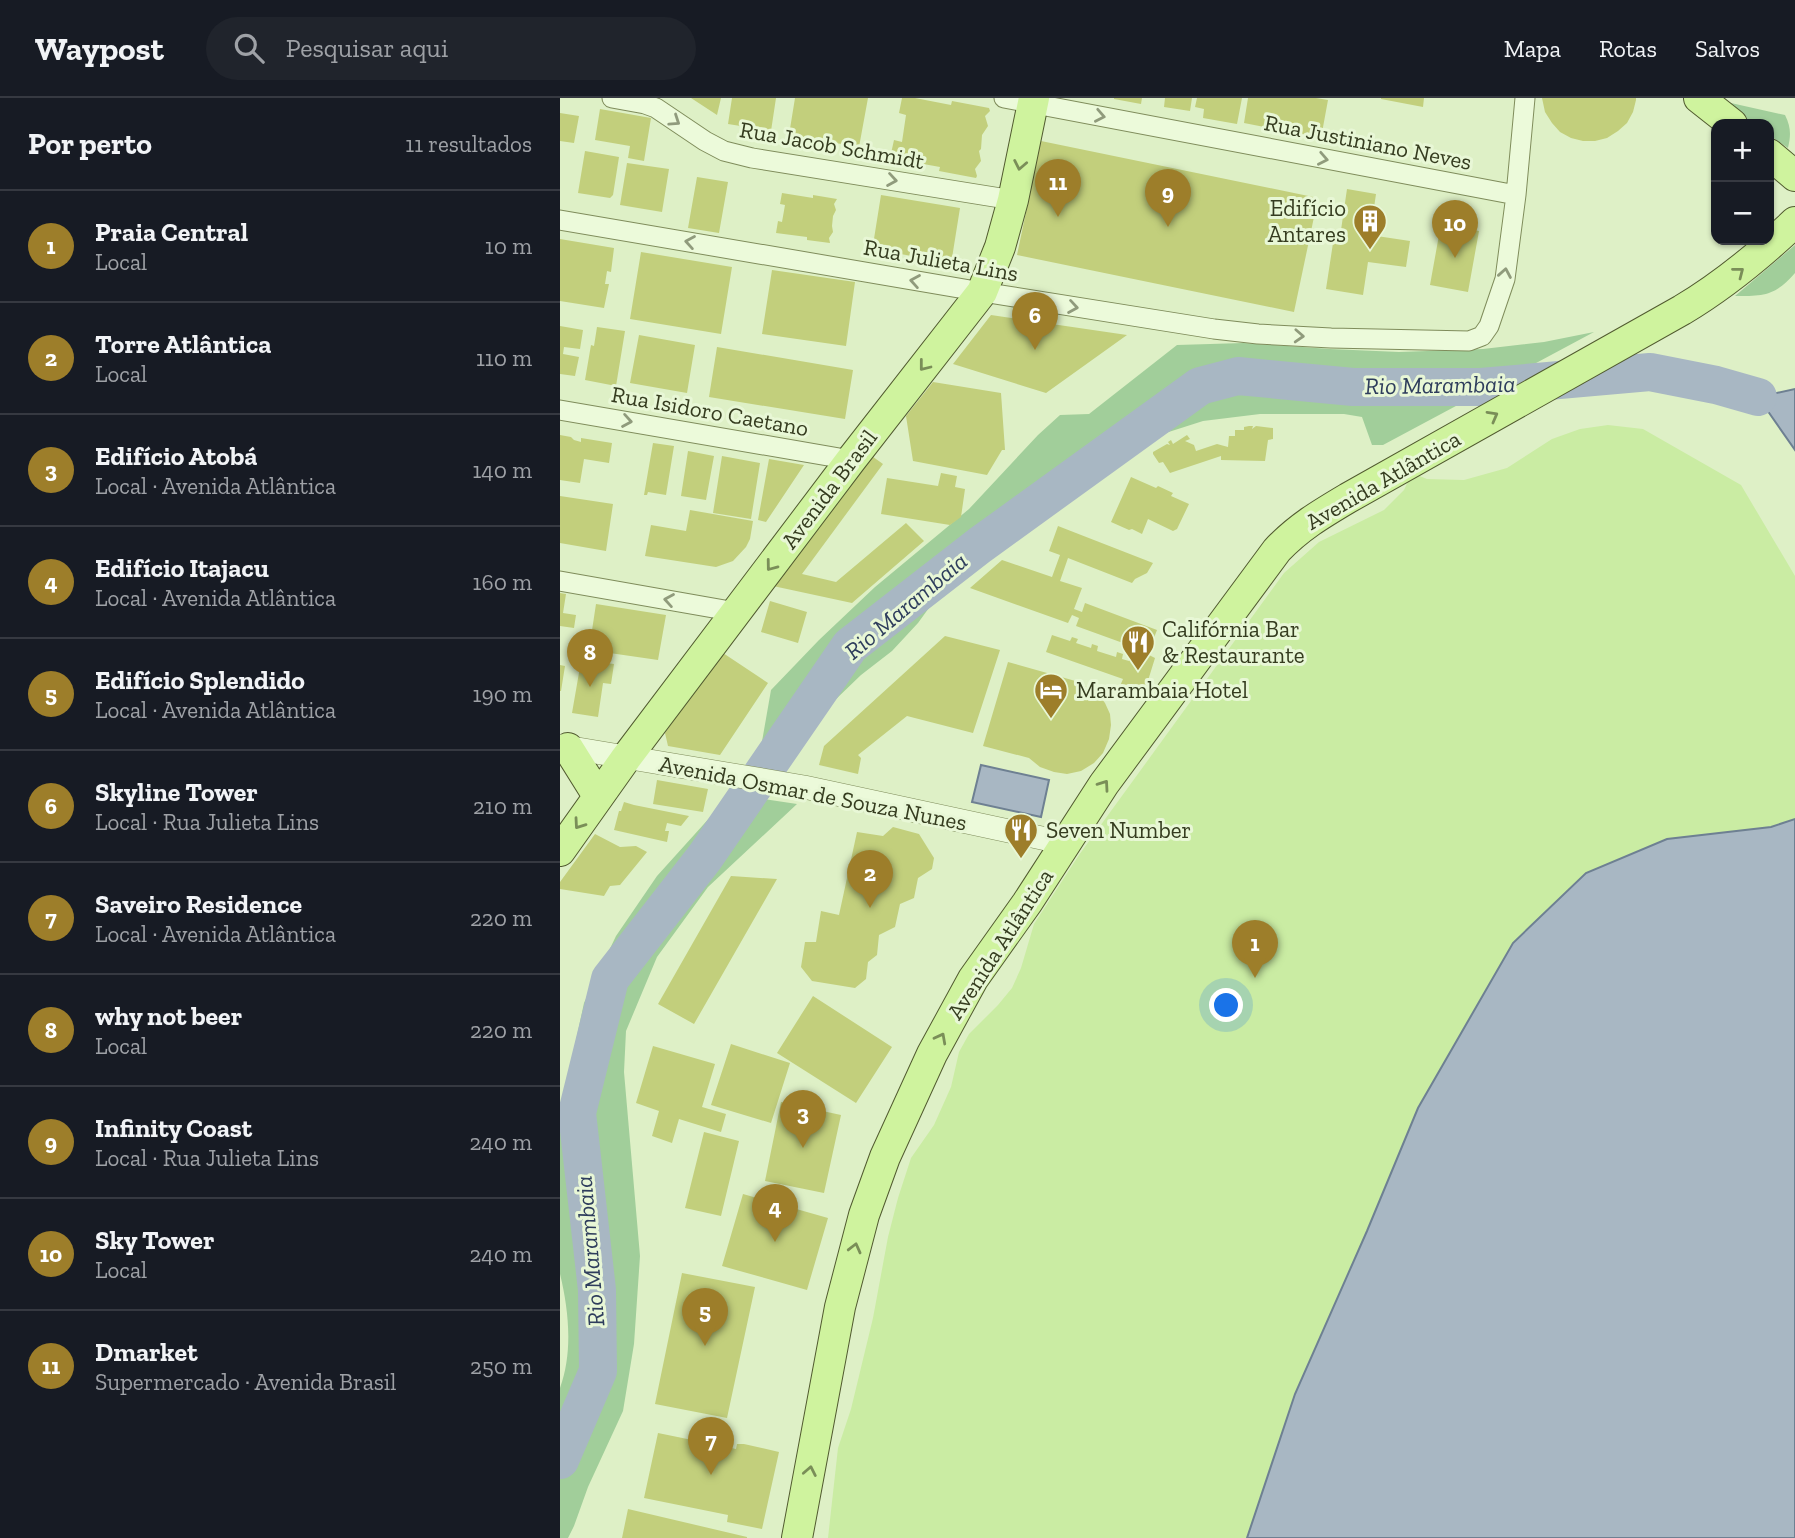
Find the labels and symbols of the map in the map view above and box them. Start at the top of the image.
one-way arrow [1094,108,1106,123]
street label: Rua Justiniano Neves [1262,108,1474,176]
one-way arrow [667,113,680,125]
street label: Rua Jacob Schmidt [737,115,927,175]
one-way arrow [1317,150,1329,165]
one-way arrow [1014,159,1029,171]
pin: 11 [1035,159,1081,217]
pin: 9 [1145,169,1191,227]
one-way arrow [886,172,897,187]
place label: Edifício Antares [1268,194,1346,248]
pin: 10 [1432,200,1478,258]
building icon: Edifício Antares [1351,202,1389,251]
street label: Rua Julieta Lins [862,233,1020,287]
one-way arrow [684,235,696,250]
one-way arrow [1497,267,1512,279]
one-way arrow [1731,267,1743,280]
one-way arrow [909,274,921,289]
pin: 6 [1012,292,1058,350]
one-way arrow [1068,299,1079,314]
one-way arrow [1294,329,1305,344]
one-way arrow [919,359,932,371]
water label: Rio Marambaia [1364,369,1516,400]
street label: Rua Isidoro Caetano [609,380,811,442]
one-way arrow [1486,411,1499,424]
one-way arrow [621,413,633,428]
street label: Avenida Brasil [775,424,883,554]
street label: Avenida Atlântica [1301,424,1465,536]
water label: Rio Marambaia [839,546,973,665]
one-way arrow [766,559,779,571]
one-way arrow [663,594,675,609]
place label: Califórnia Bar & Restaurante [1162,615,1305,669]
restaurant icon: Califórnia Bar & Restaurante [1119,623,1157,672]
pin: 8 [567,629,613,687]
hotel icon: Marambaia Hotel [1032,671,1070,720]
place label: Marambaia Hotel [1076,676,1248,704]
street label: Avenida Osmar de Souza Nunes [657,749,969,837]
one-way arrow [1096,780,1108,793]
restaurant icon: Seven Number [1002,811,1040,860]
one-way arrow [575,816,587,829]
place label: Seven Number [1046,816,1191,844]
pin: 2 [847,850,893,908]
street label: Avenida Atlântica [941,863,1059,1025]
pin: 1 [1232,920,1278,978]
your location [1209,988,1243,1022]
one-way arrow [933,1033,946,1045]
pin: 3 [780,1090,826,1148]
water label: Rio Marambaia [568,1175,611,1328]
pin: 4 [752,1184,798,1242]
one-way arrow [847,1242,861,1254]
pin: 5 [682,1288,728,1346]
pin: 7 [688,1417,734,1475]
one-way arrow [802,1465,817,1477]

